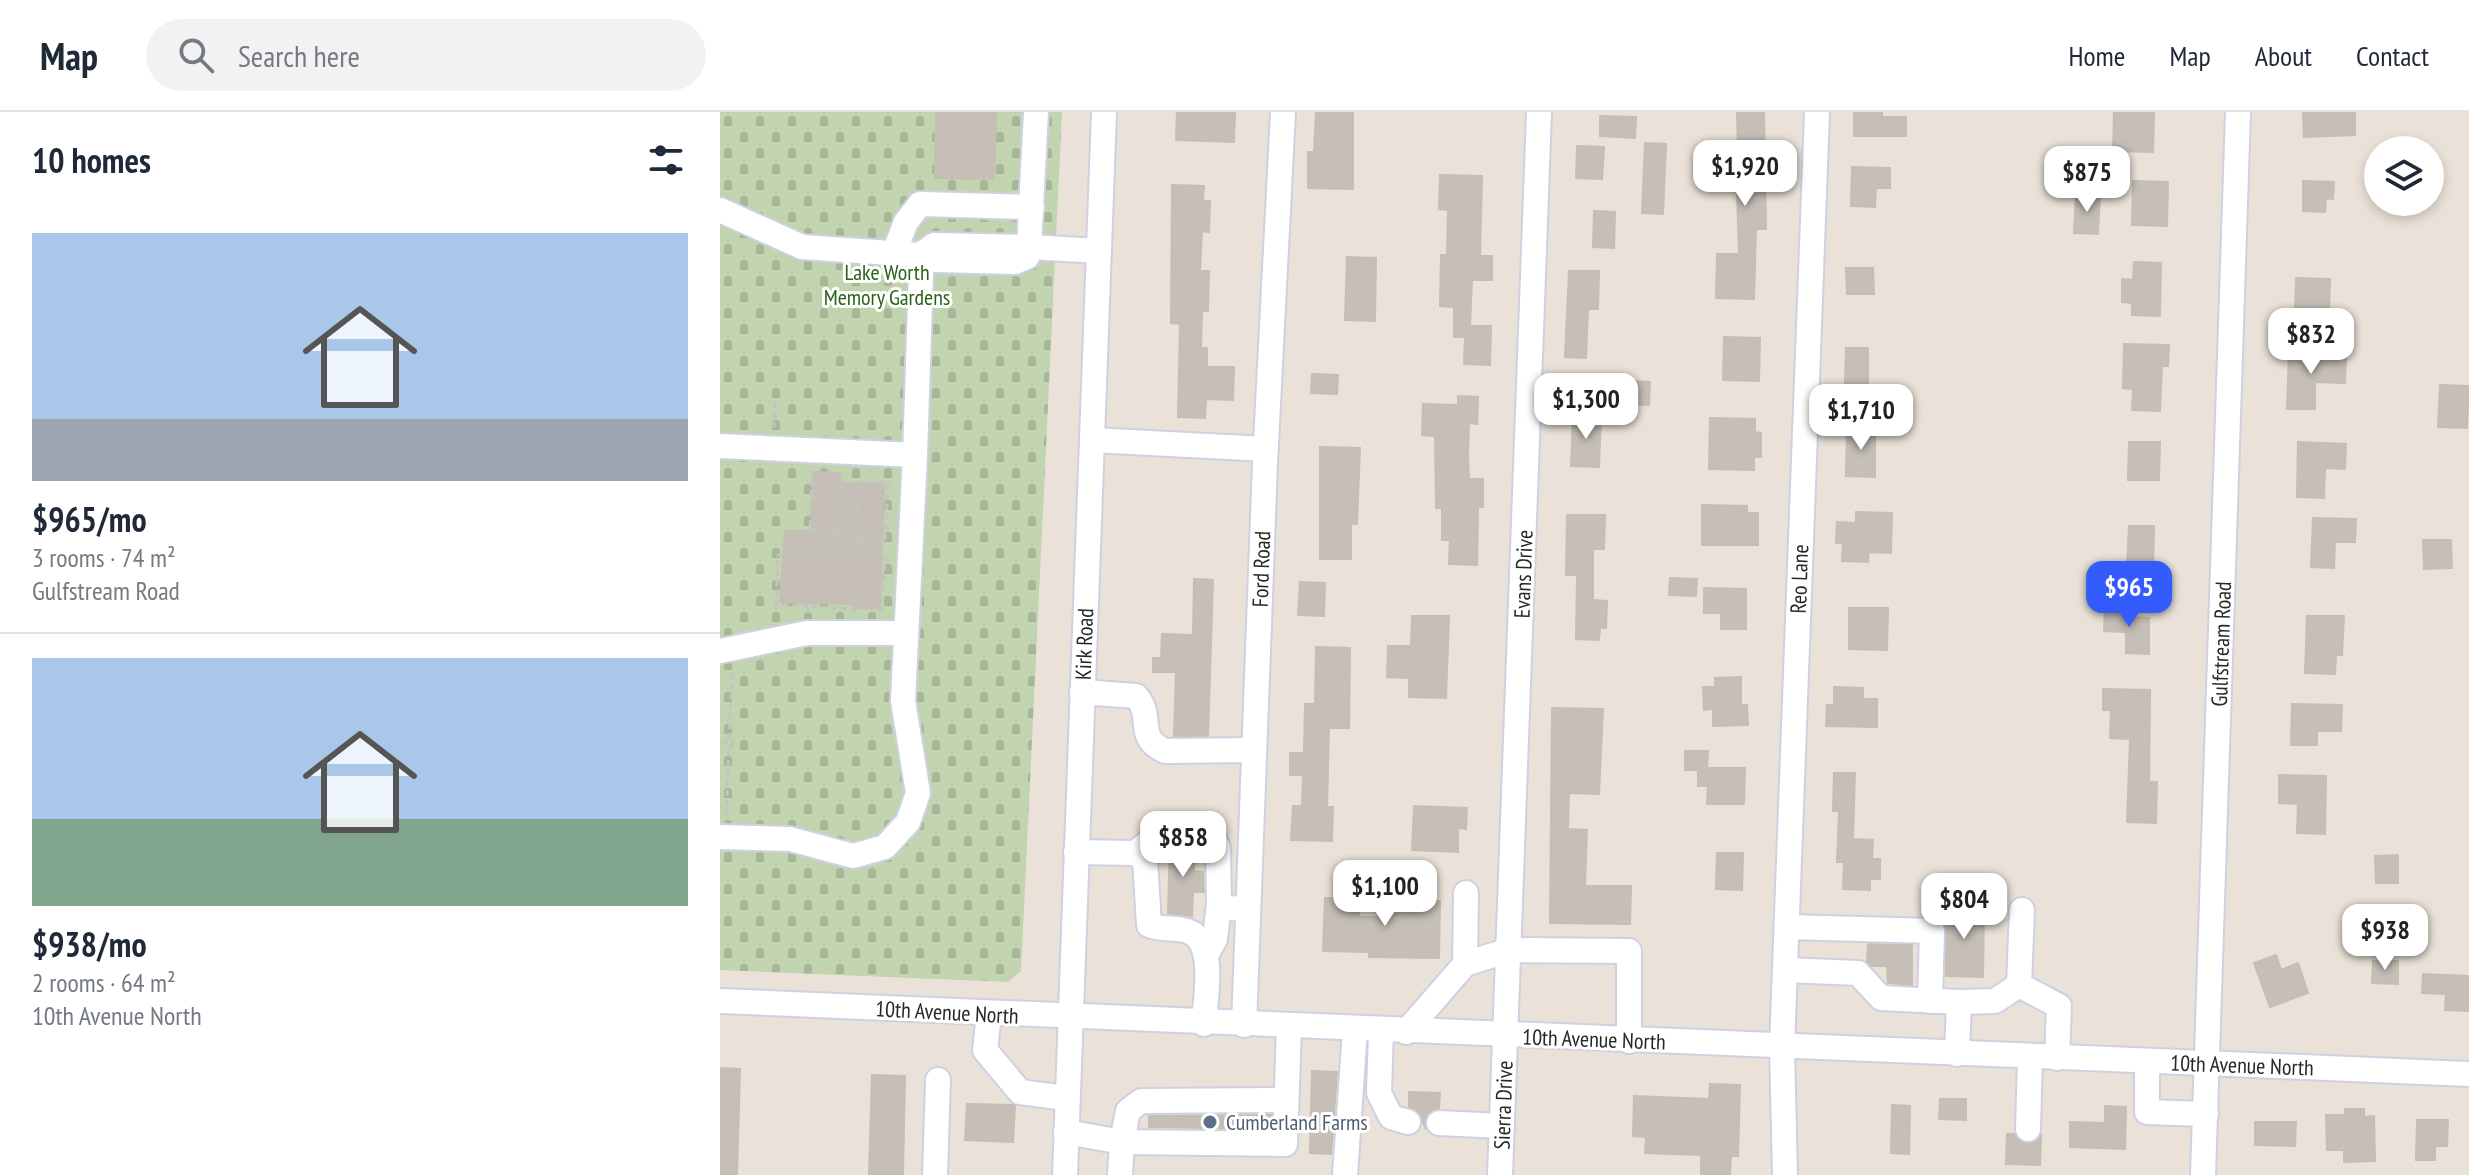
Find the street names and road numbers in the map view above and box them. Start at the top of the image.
street label: Evans Drive [1507,529,1539,619]
street label: Ford Road [1246,530,1276,608]
street label: Reo Lane [1784,544,1814,614]
street label: Gulfstream Road [2205,581,2237,707]
street label: Kirk Road [1069,608,1099,680]
street label: 10th Avenue North [875,994,1019,1030]
street label: 10th Avenue North [1522,1023,1666,1055]
street label: 10th Avenue North [2170,1049,2314,1081]
street label: Sierra Drive [1487,1060,1519,1150]

